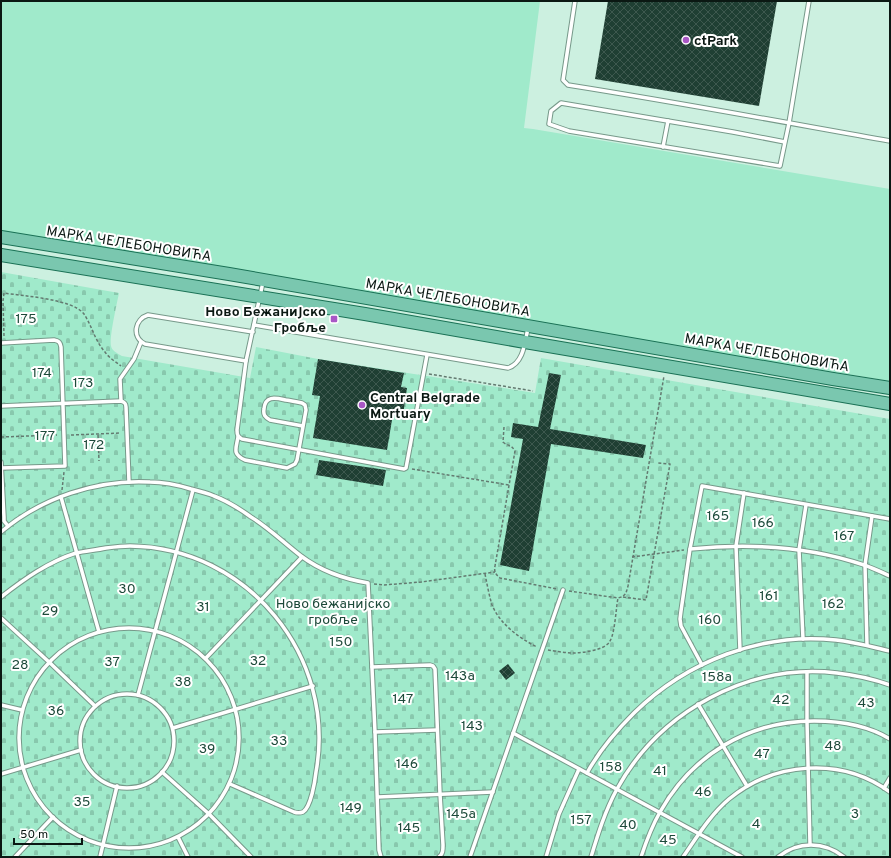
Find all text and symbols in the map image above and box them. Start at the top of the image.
place label: ctPark [694,33,737,50]
marker: ctPark [681,35,691,45]
street label: МАРКА ЧЕЛЕБОНОВИЋА [45,223,212,266]
street label: МАРКА ЧЕЛЕБОНОВИЋА [364,276,531,321]
place label: Ново Бежанијско Гробље [205,304,326,337]
park label: 175 [15,311,37,328]
marker: Ново Бежанијско Гробље [329,314,339,324]
street label: МАРКА ЧЕЛЕБОНОВИЋА [683,331,850,376]
park label: 174 [32,365,52,382]
park label: 173 [73,375,93,392]
place label: Central Belgrade Mortuary [370,390,480,423]
marker: Central Belgrade Mortuary [357,400,367,410]
park label: 177 [35,428,55,445]
park label: 172 [84,437,104,454]
park label: 165 [707,508,729,525]
park label: 166 [752,515,774,532]
park label: 167 [834,528,854,545]
park label: 30 [118,581,136,598]
park label: 161 [760,588,778,605]
park label: Ново бежанијско гробље [276,596,391,629]
park label: 162 [822,596,844,613]
park label: 31 [196,599,210,616]
park label: 29 [42,603,58,620]
park label: 160 [699,612,721,629]
park label: 150 [330,634,352,651]
park label: 32 [250,653,266,670]
park label: 37 [104,654,120,671]
park label: 28 [11,657,29,674]
park label: 143a [445,668,475,685]
park label: 158a [702,669,732,686]
park label: 38 [175,674,191,691]
park label: 147 [393,691,413,708]
park label: 42 [772,692,790,709]
park label: 43 [857,695,875,712]
park label: 36 [48,703,64,720]
park label: 143 [461,718,483,735]
park label: 33 [271,733,287,750]
park label: 48 [824,738,842,755]
park label: 39 [199,741,215,758]
park label: 47 [754,746,770,763]
park label: 146 [396,756,418,773]
park label: 158 [600,759,622,776]
park label: 41 [653,763,667,780]
park label: 46 [694,784,712,801]
park label: 35 [73,794,91,811]
park label: 149 [340,800,362,817]
park label: 145a [446,806,476,823]
park label: 3 [851,806,859,823]
park label: 157 [570,812,592,829]
park label: 4 [752,816,760,833]
park label: 40 [619,817,637,834]
scale bar [14,820,82,846]
park label: 145 [398,820,420,837]
text: 50 m [20,827,48,843]
park label: 45 [659,832,677,849]

